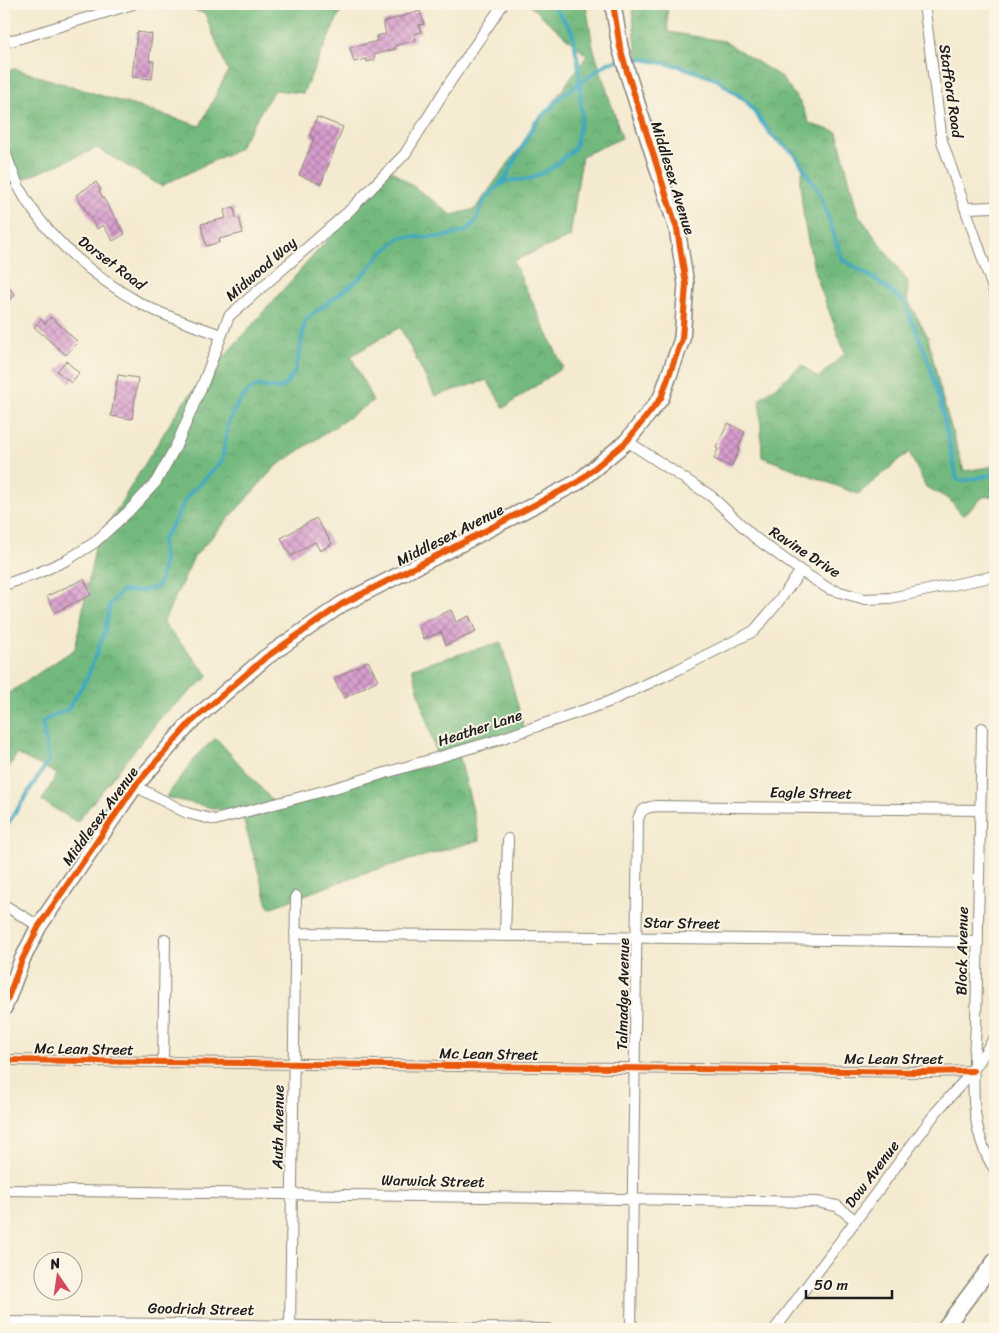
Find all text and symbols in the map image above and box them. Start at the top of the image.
street label: Stafford Road [932,42,971,141]
street label: Middlesex Avenue [643,118,703,238]
street label: Dorset Road [73,229,152,298]
street label: Midwood Way [219,230,303,308]
street label: Middlesex Avenue [392,497,508,573]
street label: Ravine Drive [764,519,846,585]
street label: Heather Lane [434,702,526,754]
street label: Middlesex Avenue [55,761,145,871]
street label: Eagle Street [770,779,853,807]
street label: Block Avenue [948,906,976,996]
street label: Star Street [643,909,721,937]
street label: Talmadge Avenue [609,938,637,1050]
street label: Mc Lean Street [34,1035,134,1063]
street label: Mc Lean Street [439,1040,539,1068]
street label: Mc Lean Street [844,1046,944,1072]
street label: Auth Avenue [264,1084,292,1170]
street label: Dow Avenue [838,1134,906,1213]
street label: Warwick Street [381,1167,485,1195]
north arrow [32,1250,82,1300]
text: N [47,1250,63,1277]
scale bar [806,1268,893,1300]
text: 50 m [814,1272,849,1298]
street label: Goodrich Street [148,1295,255,1323]

